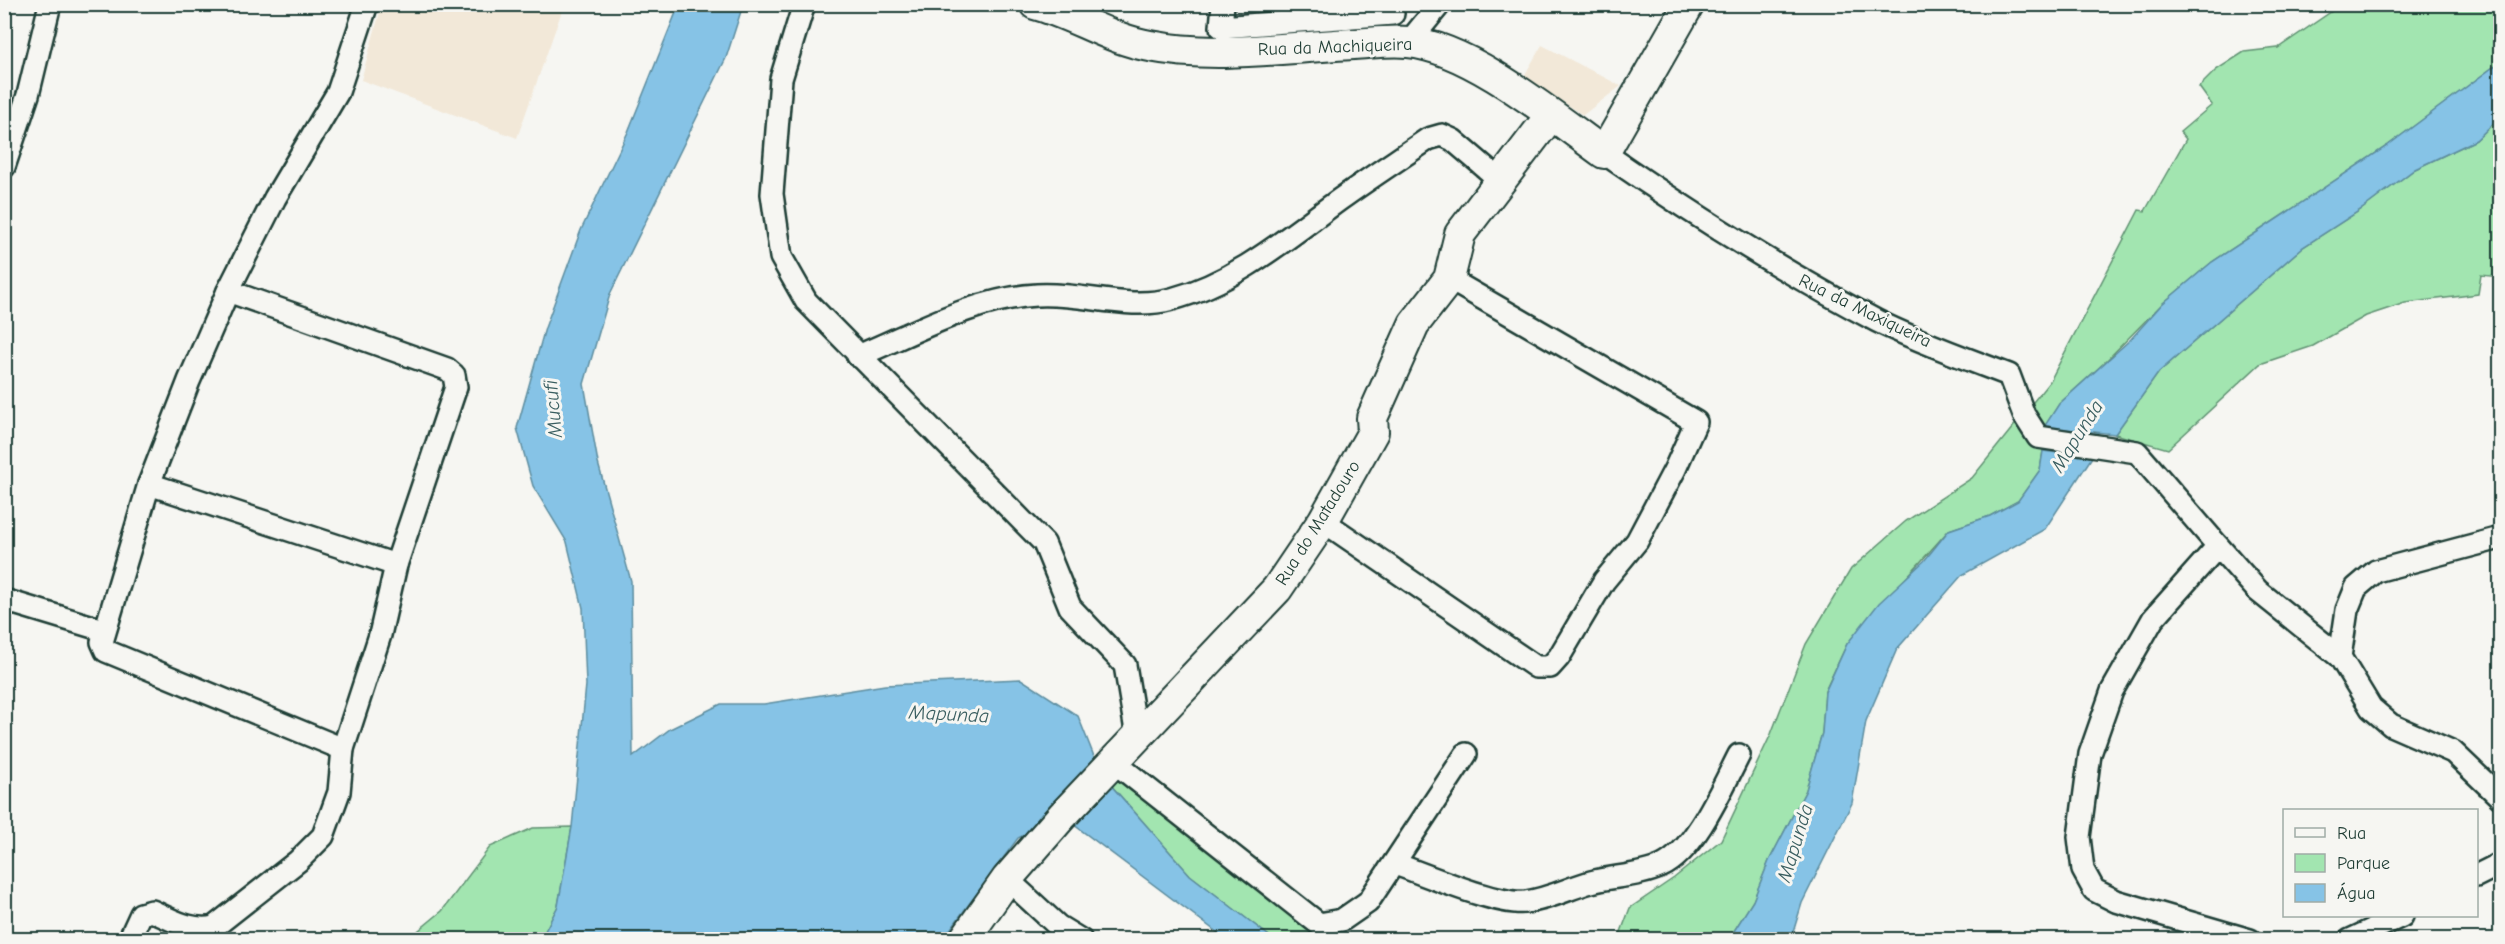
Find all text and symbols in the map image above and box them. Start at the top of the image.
street label: Rua da Machiqueira [1257,34,1413,60]
street label: Rua da Maxiqueira [1795,270,1935,352]
water label: Mucufi [539,379,567,440]
water label: Mapunda [2045,396,2108,477]
street label: Rua do Matadouro [1271,457,1365,589]
water label: Mapunda [907,700,990,728]
water label: Mapunda [1772,801,1818,886]
legend [2283,809,2478,917]
text: Rua [2337,823,2366,844]
text: Parque [2337,853,2390,874]
text: Água [2337,882,2375,904]

